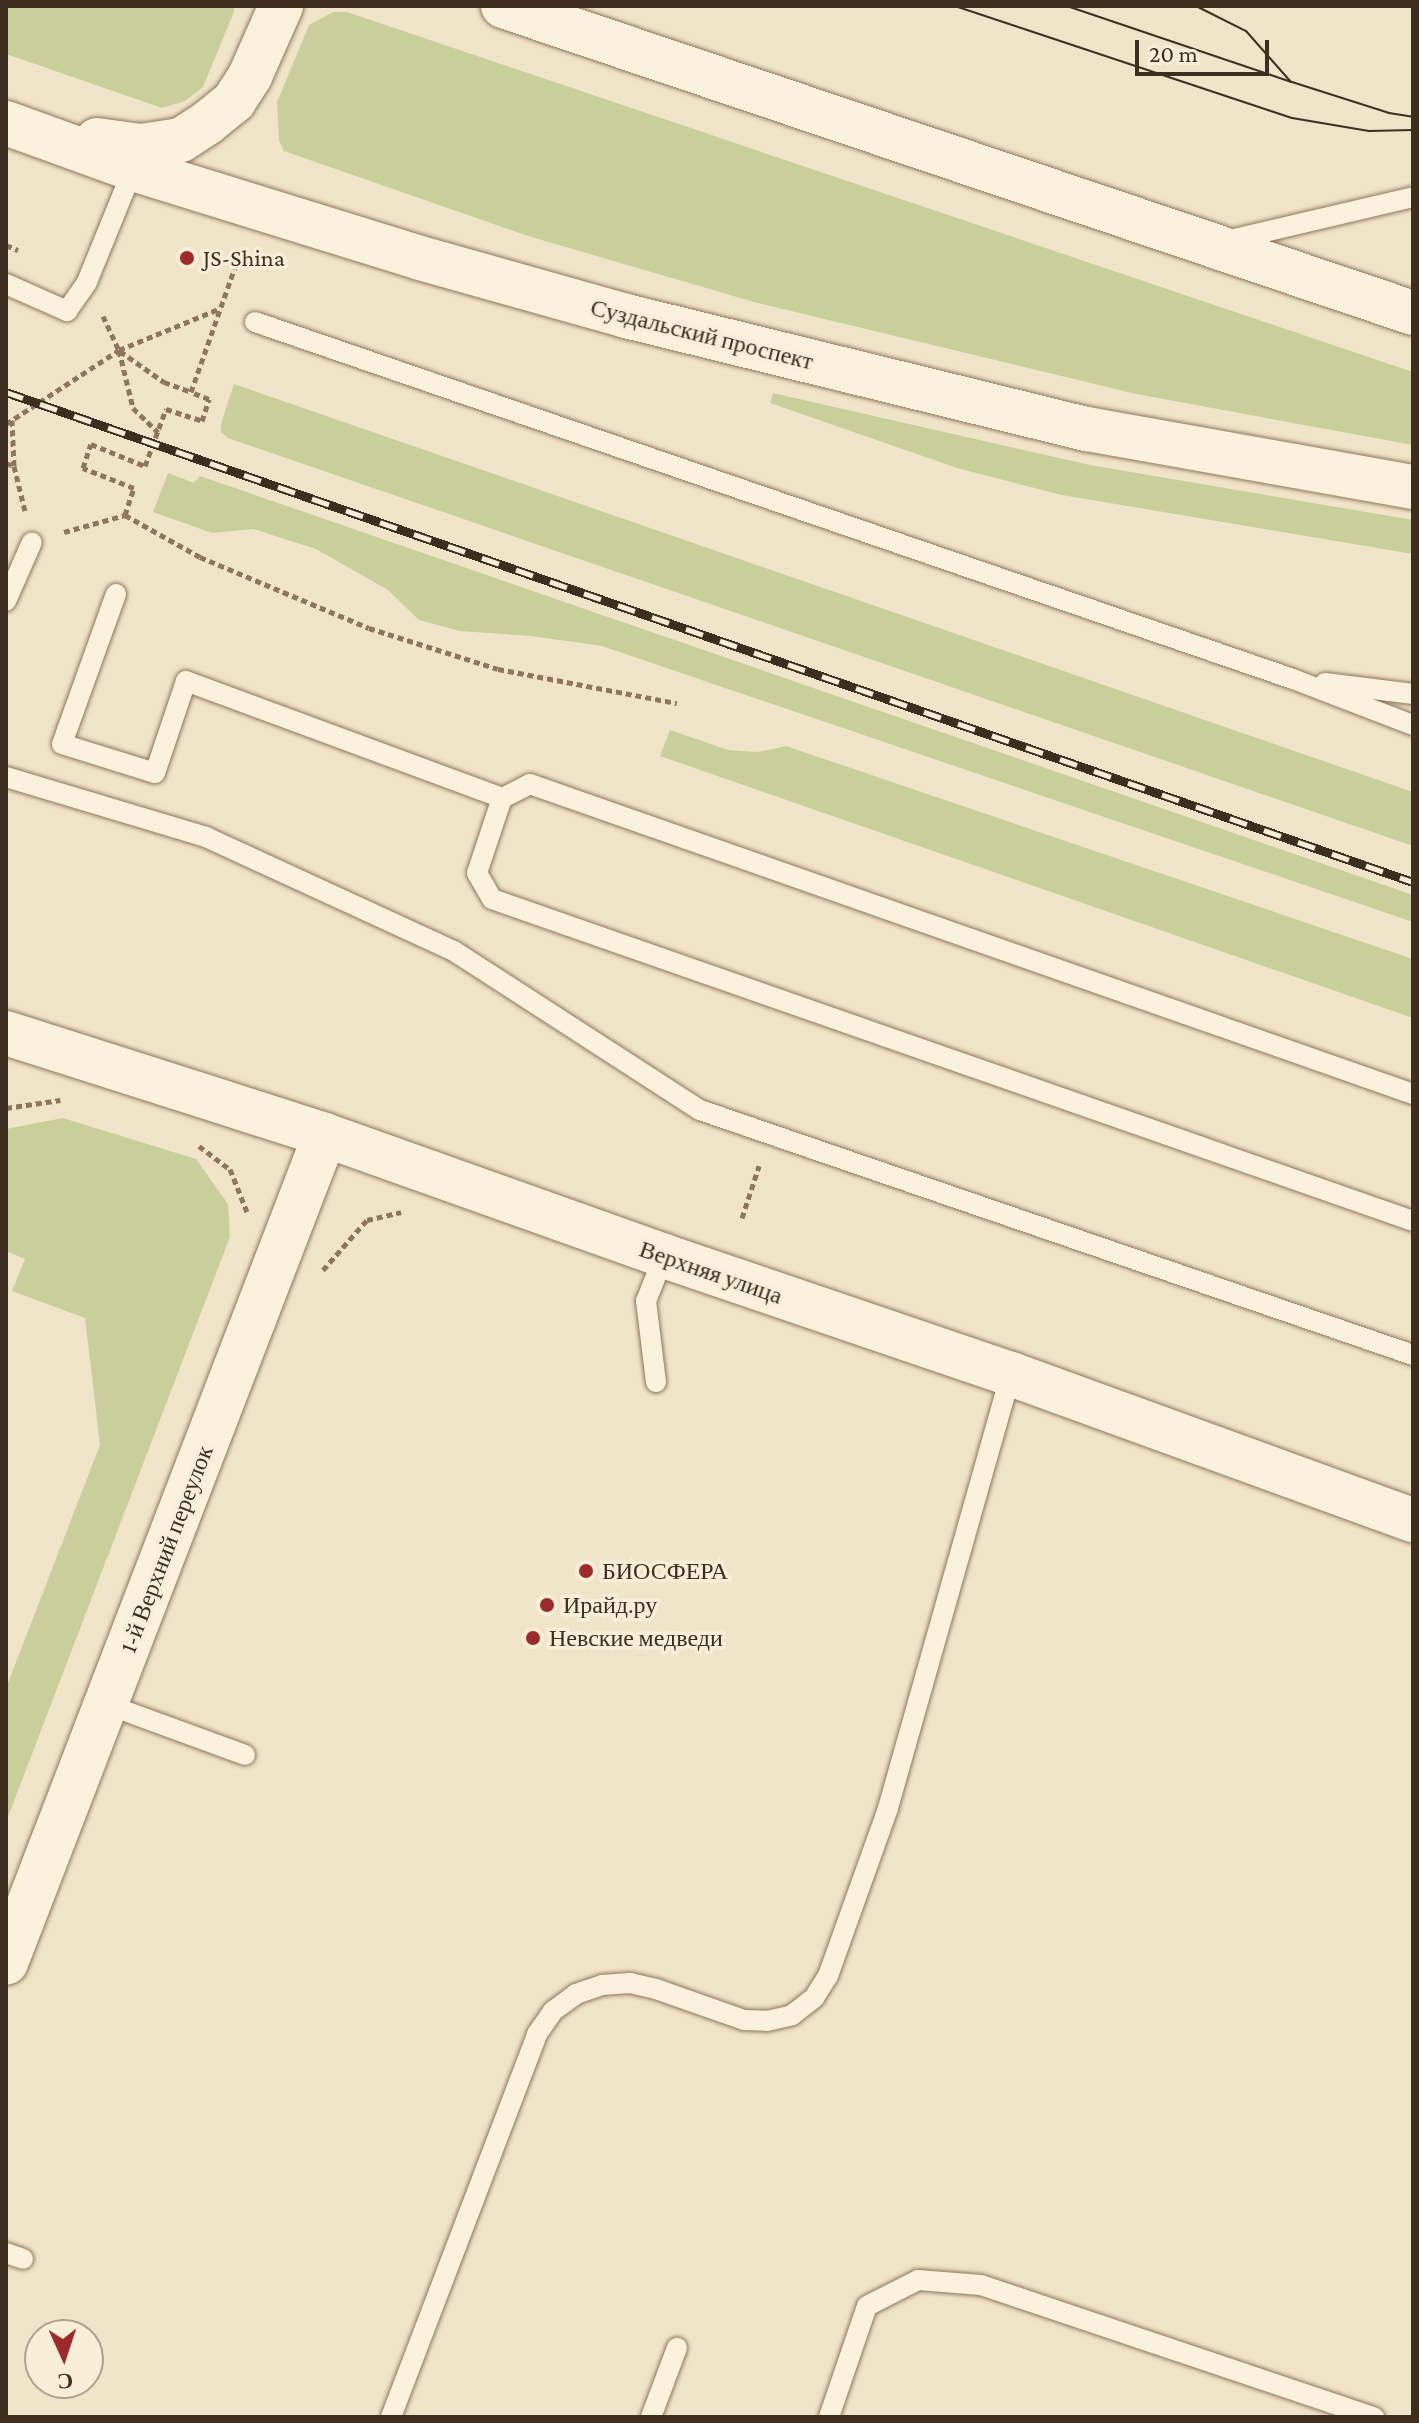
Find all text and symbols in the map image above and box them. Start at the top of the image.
scale bar [1139,24,1273,74]
text: 20 m [1149,40,1198,67]
place label: JS-Shina [203,244,285,272]
marker: JS-Shina [178,249,196,267]
street label: Суздальский проспект [588,292,816,376]
street label: Верхняя улица [636,1234,786,1310]
street label: 1-й Верхний переулок [113,1441,219,1657]
place label: БИОСФЕРА [602,1557,728,1585]
marker: БИОСФЕРА [577,1562,595,1580]
place label: Ирайд.ру [563,1591,657,1619]
marker: Ирайд.ру [538,1596,556,1614]
place label: Невские медведи [549,1624,723,1652]
marker: Невские медведи [524,1629,542,1647]
north arrow [24,2319,104,2399]
text: С [57,2369,74,2394]

